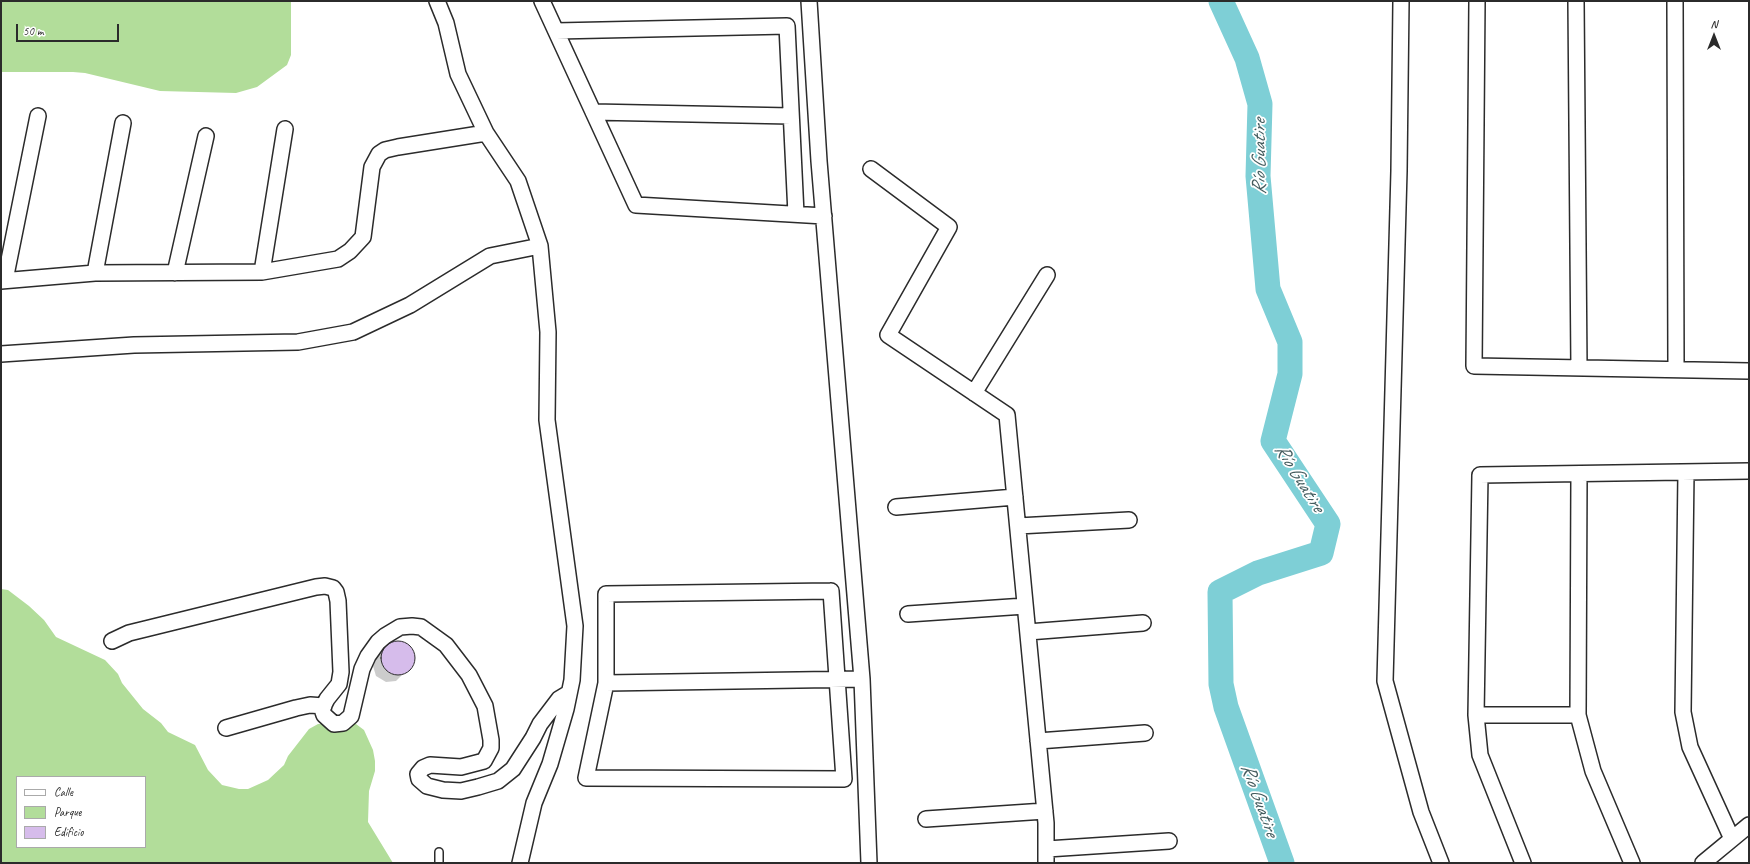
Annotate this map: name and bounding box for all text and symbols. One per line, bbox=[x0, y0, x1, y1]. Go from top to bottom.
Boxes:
scale bar bbox=[18, 16, 121, 42]
north arrow bbox=[1694, 16, 1734, 56]
text: N bbox=[1711, 17, 1717, 31]
text: 50 m bbox=[23, 23, 43, 39]
water label: Río Guatire bbox=[1248, 119, 1272, 195]
water label: Río Guatire bbox=[1269, 440, 1329, 516]
water label: Río Guatire bbox=[1235, 760, 1283, 840]
legend bbox=[16, 776, 146, 848]
text: Calle bbox=[54, 784, 73, 800]
text: Parque bbox=[54, 804, 82, 820]
text: Edificio bbox=[54, 824, 84, 840]

